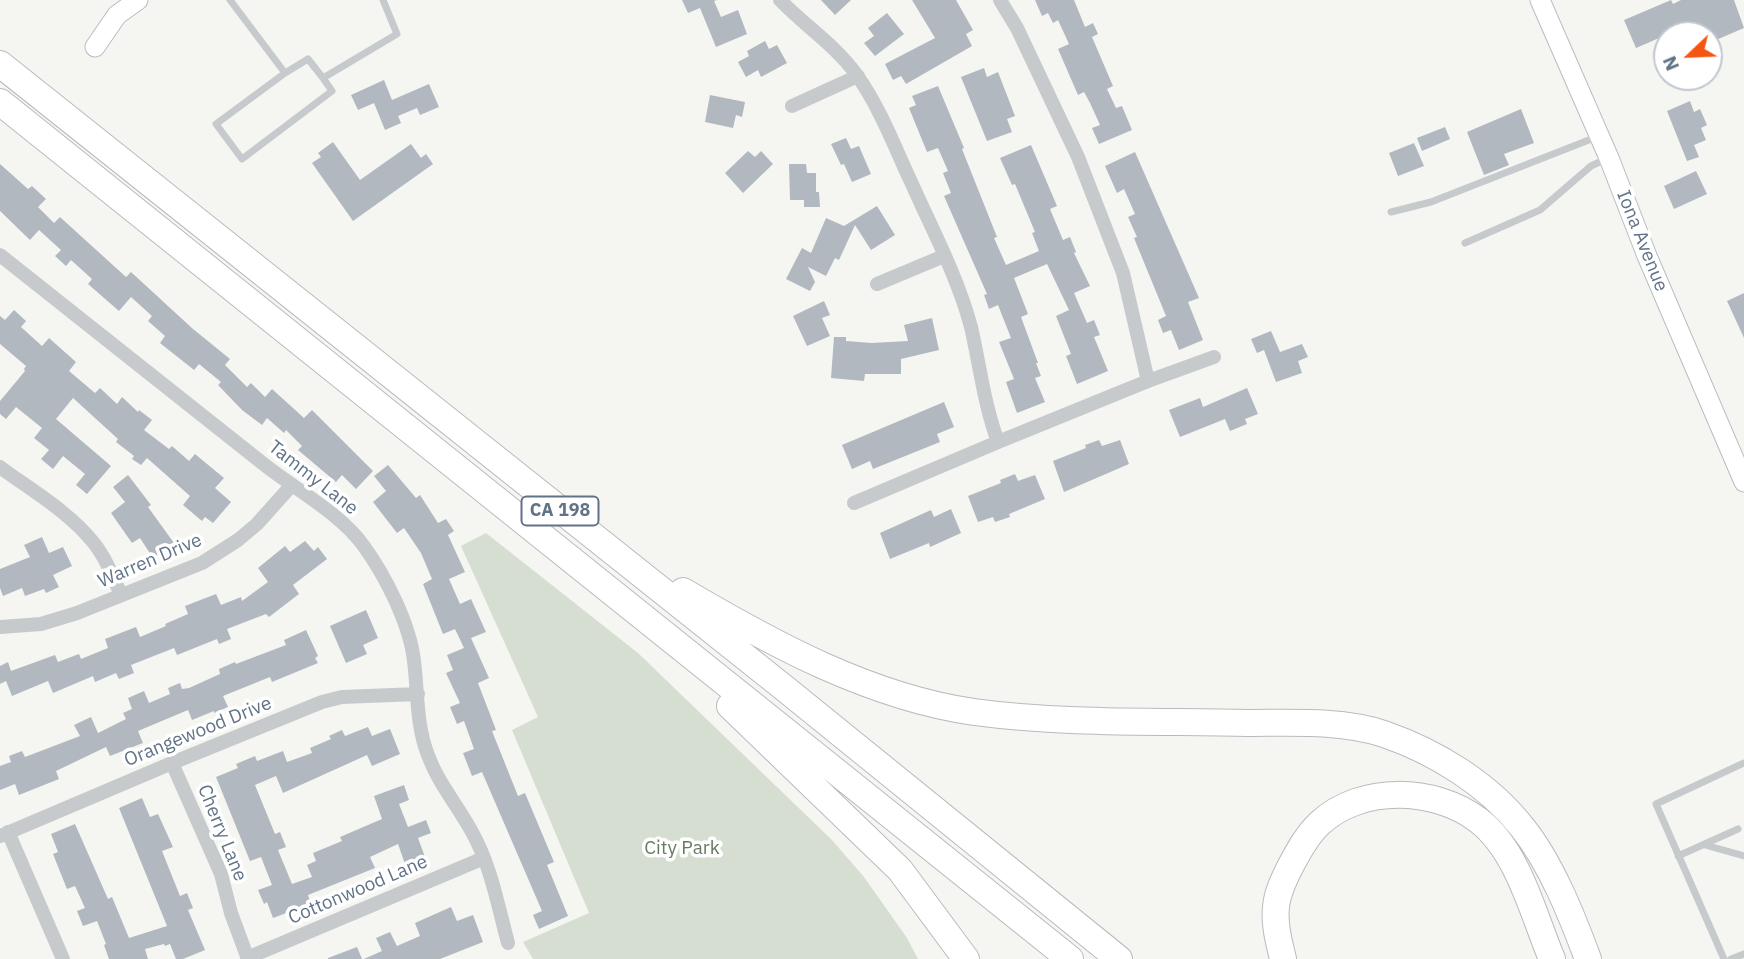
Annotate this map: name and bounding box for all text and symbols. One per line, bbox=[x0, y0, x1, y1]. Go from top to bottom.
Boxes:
north arrow bbox=[1653, 21, 1723, 91]
text: N bbox=[1657, 52, 1684, 74]
street label: Iona Avenue bbox=[1611, 187, 1673, 295]
street label: Tammy Lane bbox=[264, 436, 362, 520]
road number: CA 198 bbox=[522, 496, 598, 526]
street label: Warren Drive bbox=[95, 529, 205, 593]
street label: Orangewood Drive bbox=[121, 692, 275, 772]
street label: Cherry Lane bbox=[192, 781, 252, 885]
park label: City Park bbox=[644, 838, 720, 860]
street label: Cottonwood Lane bbox=[285, 850, 431, 930]

